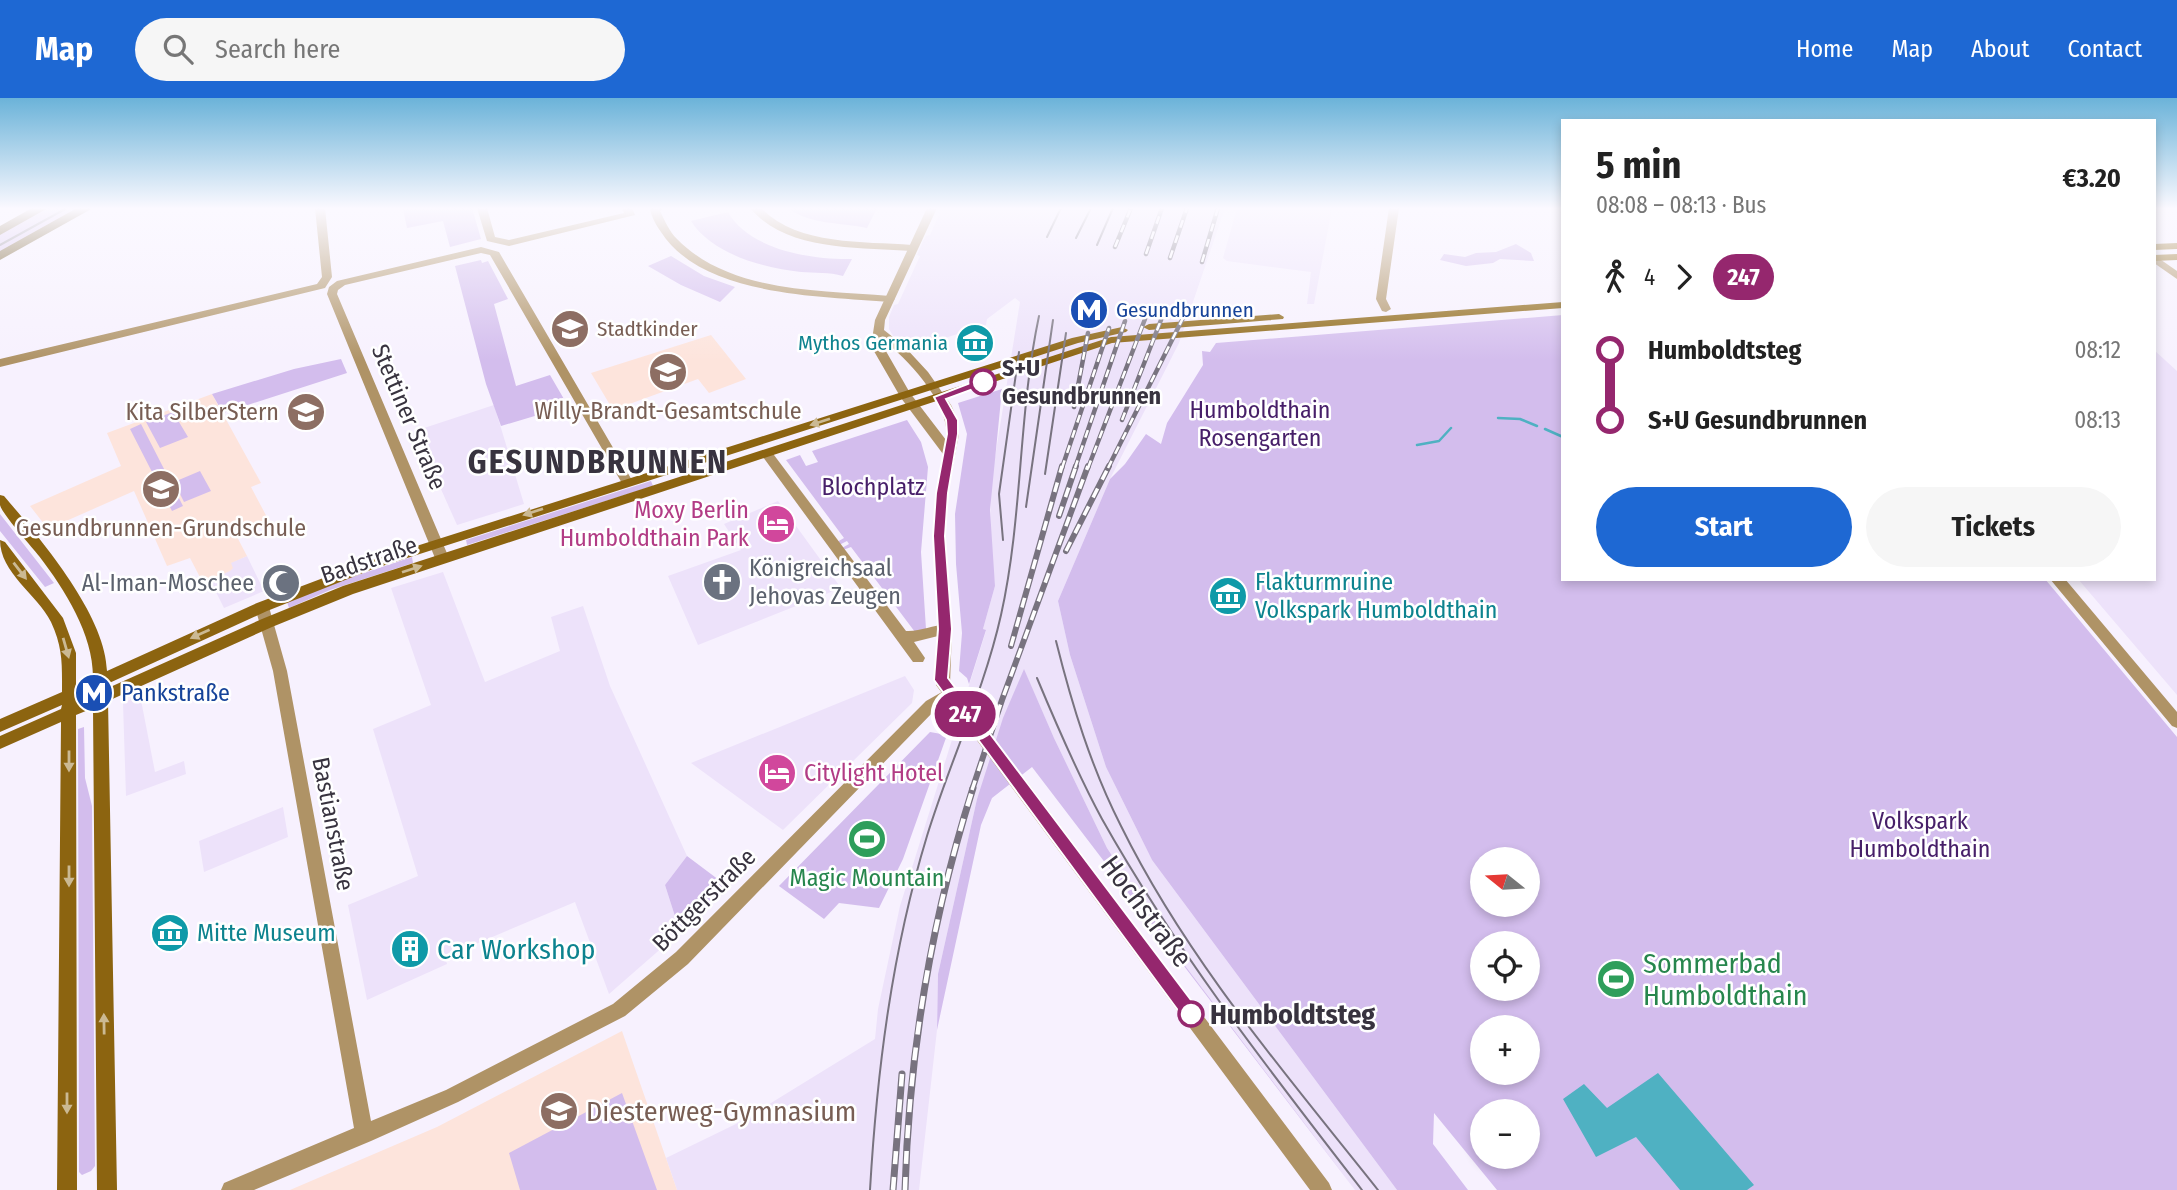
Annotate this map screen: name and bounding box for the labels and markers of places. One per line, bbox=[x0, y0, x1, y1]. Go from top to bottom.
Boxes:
metro station icon: Gesundbrunnen bbox=[1068, 289, 1110, 331]
place label: Gesundbrunnen bbox=[1116, 297, 1254, 323]
school or university icon: Stadtkinder bbox=[549, 308, 591, 350]
place label: Stadtkinder bbox=[597, 316, 698, 342]
museum icon: Mythos Germania bbox=[954, 322, 996, 364]
place label: Mythos Germania bbox=[798, 330, 948, 356]
school or university icon: Willy-Brandt-Gesamtschule bbox=[647, 351, 689, 393]
place label: S+U Gesundbrunnen bbox=[1002, 354, 1161, 410]
marker: S+U Gesundbrunnen bbox=[970, 369, 996, 395]
school or university icon: Kita SilberStern bbox=[285, 391, 327, 433]
place label: Willy-Brandt-Gesamtschule bbox=[534, 397, 802, 425]
place label: Kita SilberStern bbox=[126, 398, 279, 426]
school or university icon: Gesundbrunnen-Grundschule bbox=[140, 468, 182, 510]
place label: Moxy Berlin Humboldthain Park bbox=[560, 496, 750, 552]
hotel icon: Moxy Berlin Humboldthain Park bbox=[755, 503, 797, 545]
place label: Gesundbrunnen-Grundschule bbox=[16, 514, 306, 542]
place label: Königreichsaal Jehovas Zeugen bbox=[749, 554, 901, 610]
church icon: Königreichsaal Jehovas Zeugen bbox=[701, 561, 743, 603]
mosque icon: Al-Iman-Moschee bbox=[260, 562, 302, 604]
place label: Flakturmruine Volkspark Humboldthain bbox=[1255, 568, 1497, 624]
place label: Al-Iman-Moschee bbox=[82, 569, 254, 597]
museum icon: Flakturmruine Volkspark Humboldthain bbox=[1207, 575, 1249, 617]
metro station icon: Pankstraße bbox=[73, 672, 115, 714]
place label: Pankstraße bbox=[121, 679, 230, 707]
hotel icon: Citylight Hotel bbox=[756, 752, 798, 794]
place label: Citylight Hotel bbox=[804, 759, 943, 787]
sports icon: Magic Mountain bbox=[846, 818, 888, 860]
place label: Magic Mountain bbox=[790, 864, 944, 892]
museum icon: Mitte Museum bbox=[149, 912, 191, 954]
place label: Mitte Museum bbox=[197, 919, 336, 947]
building icon: Car Workshop bbox=[389, 928, 431, 970]
place label: Car Workshop bbox=[437, 933, 595, 966]
place label: Sommerbad Humboldthain bbox=[1643, 947, 1807, 1012]
sports icon: Sommerbad Humboldthain bbox=[1595, 958, 1637, 1000]
place label: Humboldtsteg bbox=[1210, 998, 1375, 1031]
marker: Humboldtsteg bbox=[1178, 1001, 1204, 1027]
school or university icon: Diesterweg-Gymnasium bbox=[538, 1090, 580, 1132]
place label: Diesterweg-Gymnasium bbox=[586, 1095, 856, 1128]

